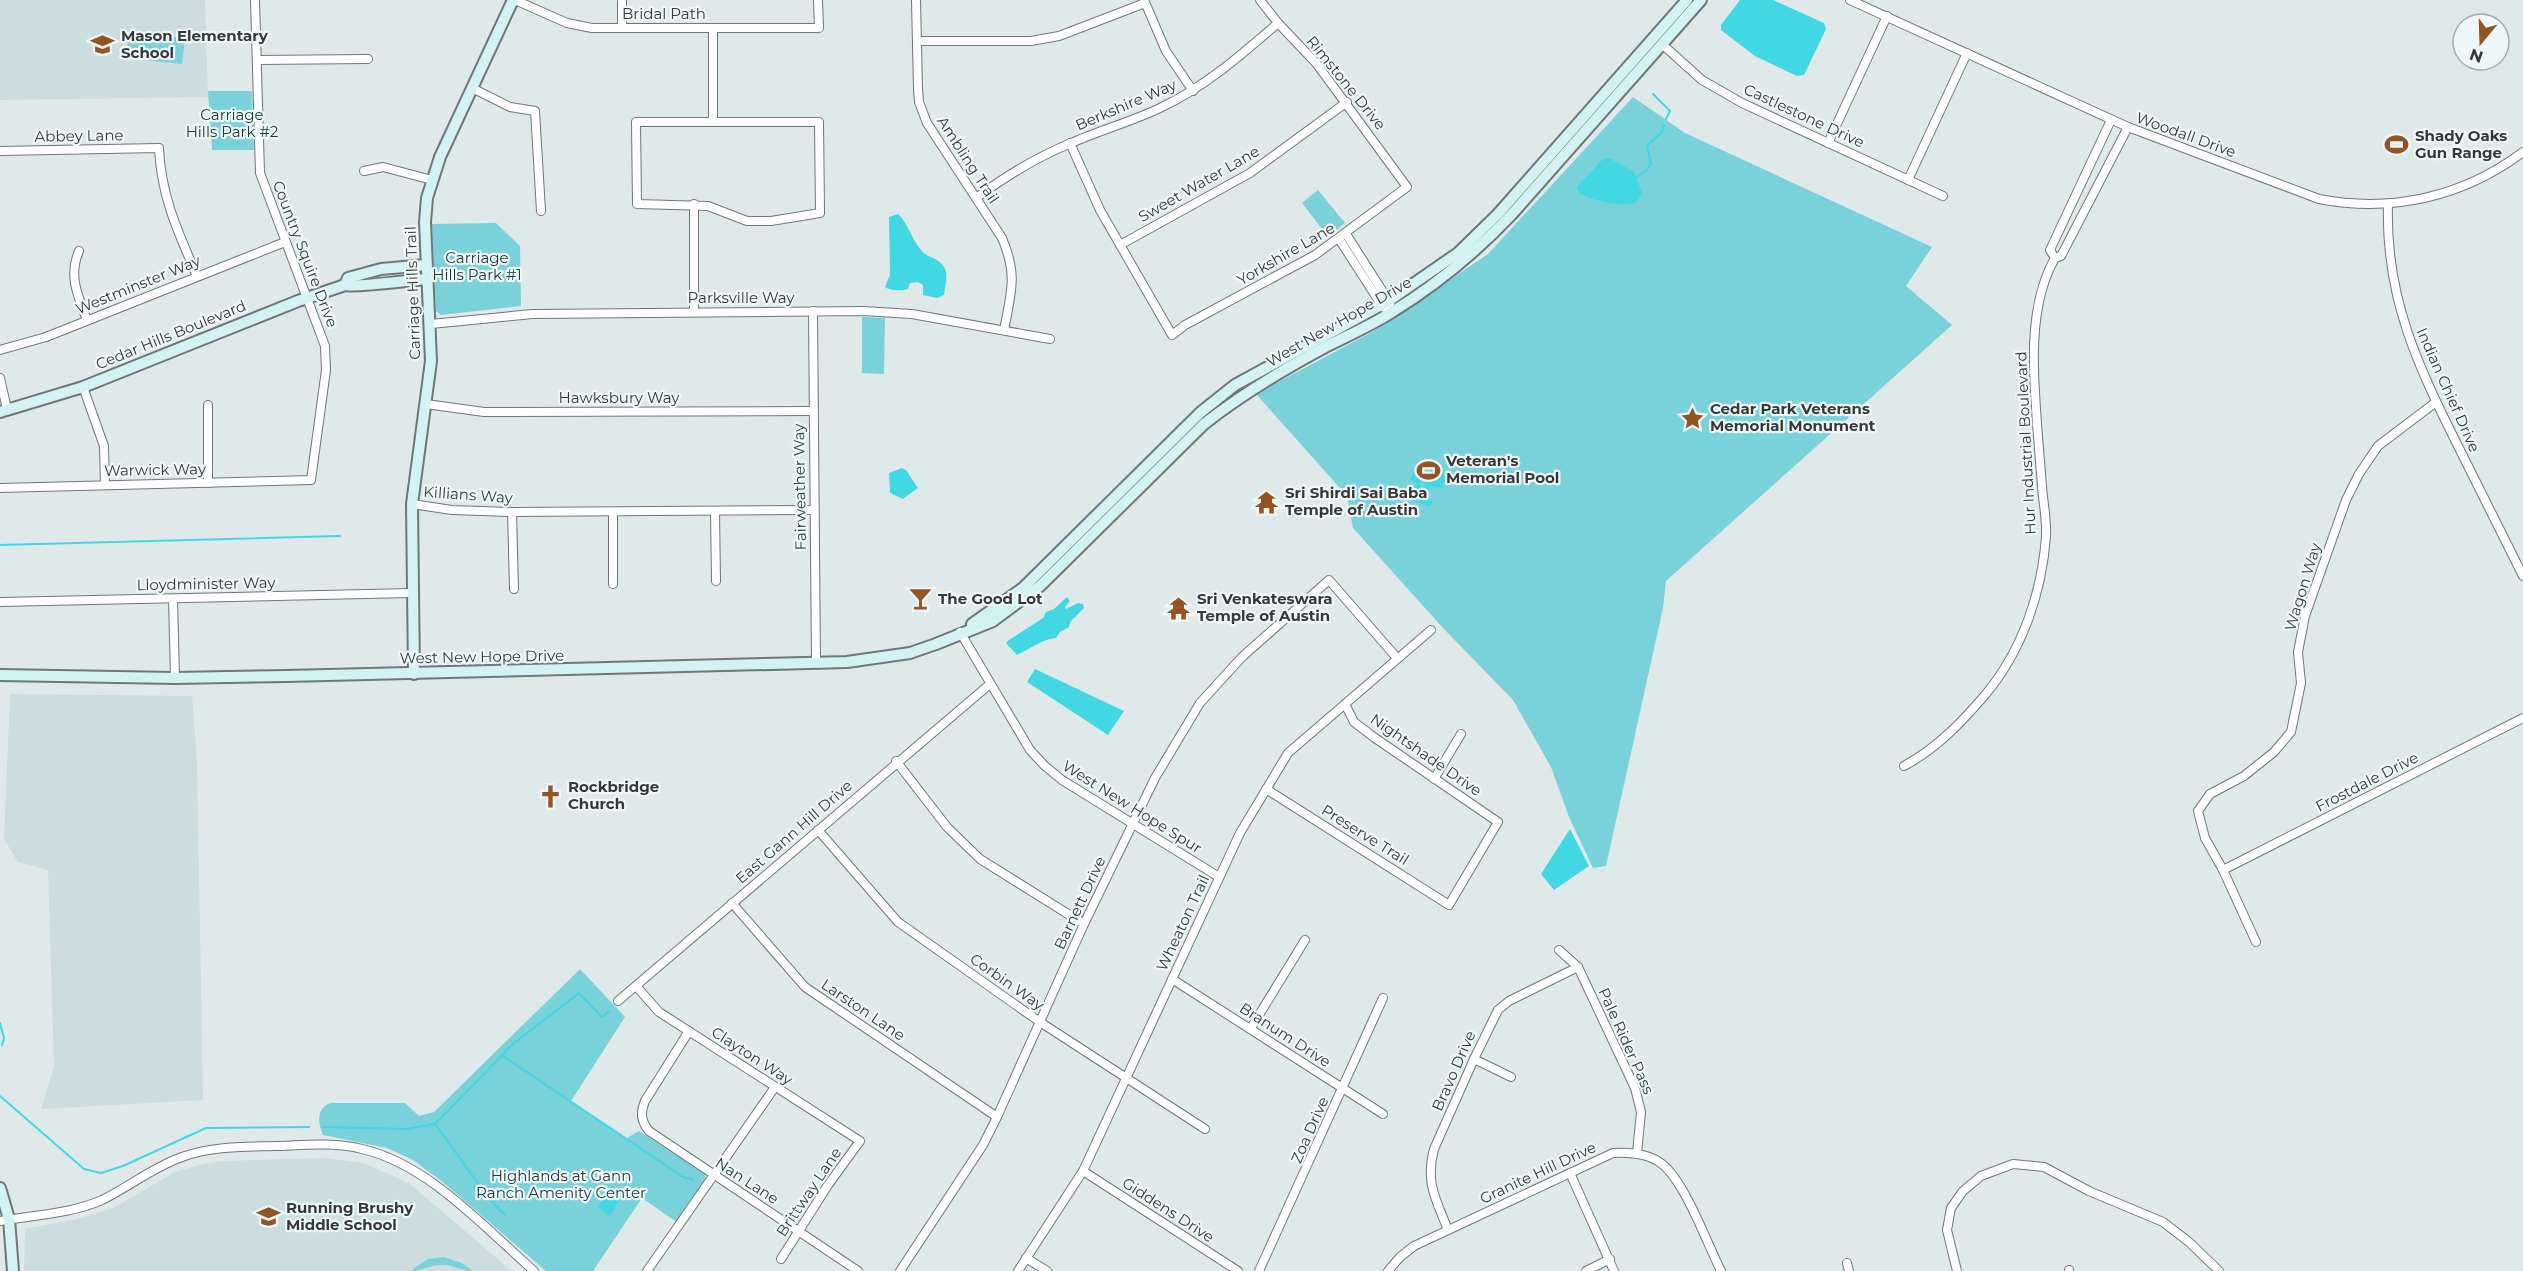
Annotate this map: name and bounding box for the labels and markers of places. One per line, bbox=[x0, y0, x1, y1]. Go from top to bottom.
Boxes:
place label: Mason Elementary School bbox=[121, 26, 269, 62]
school or university icon: Mason Elementary School bbox=[90, 32, 116, 58]
place label: Shady Oaks Gun Range bbox=[2415, 126, 2507, 162]
sports icon: Shady Oaks Gun Range bbox=[2384, 132, 2410, 158]
place label: Cedar Park Veterans Memorial Monument bbox=[1710, 399, 1876, 435]
place icon: Cedar Park Veterans Memorial Monument bbox=[1679, 405, 1705, 431]
place label: Veteran's Memorial Pool bbox=[1445, 451, 1559, 487]
sports icon: Veteran's Memorial Pool bbox=[1415, 457, 1441, 483]
place label: Sri Shirdi Sai Baba Temple of Austin bbox=[1285, 483, 1427, 519]
temple icon: Sri Shirdi Sai Baba Temple of Austin bbox=[1254, 489, 1280, 515]
bar icon: The Good Lot bbox=[907, 586, 933, 612]
place label: The Good Lot bbox=[938, 589, 1043, 608]
place label: Sri Venkateswara Temple of Austin bbox=[1197, 589, 1333, 625]
temple icon: Sri Venkateswara Temple of Austin bbox=[1166, 595, 1192, 621]
place label: Rockbridge Church bbox=[568, 777, 659, 813]
church icon: Rockbridge Church bbox=[537, 783, 563, 809]
place label: Running Brushy Middle School bbox=[286, 1198, 414, 1234]
school or university icon: Running Brushy Middle School bbox=[255, 1204, 281, 1230]

